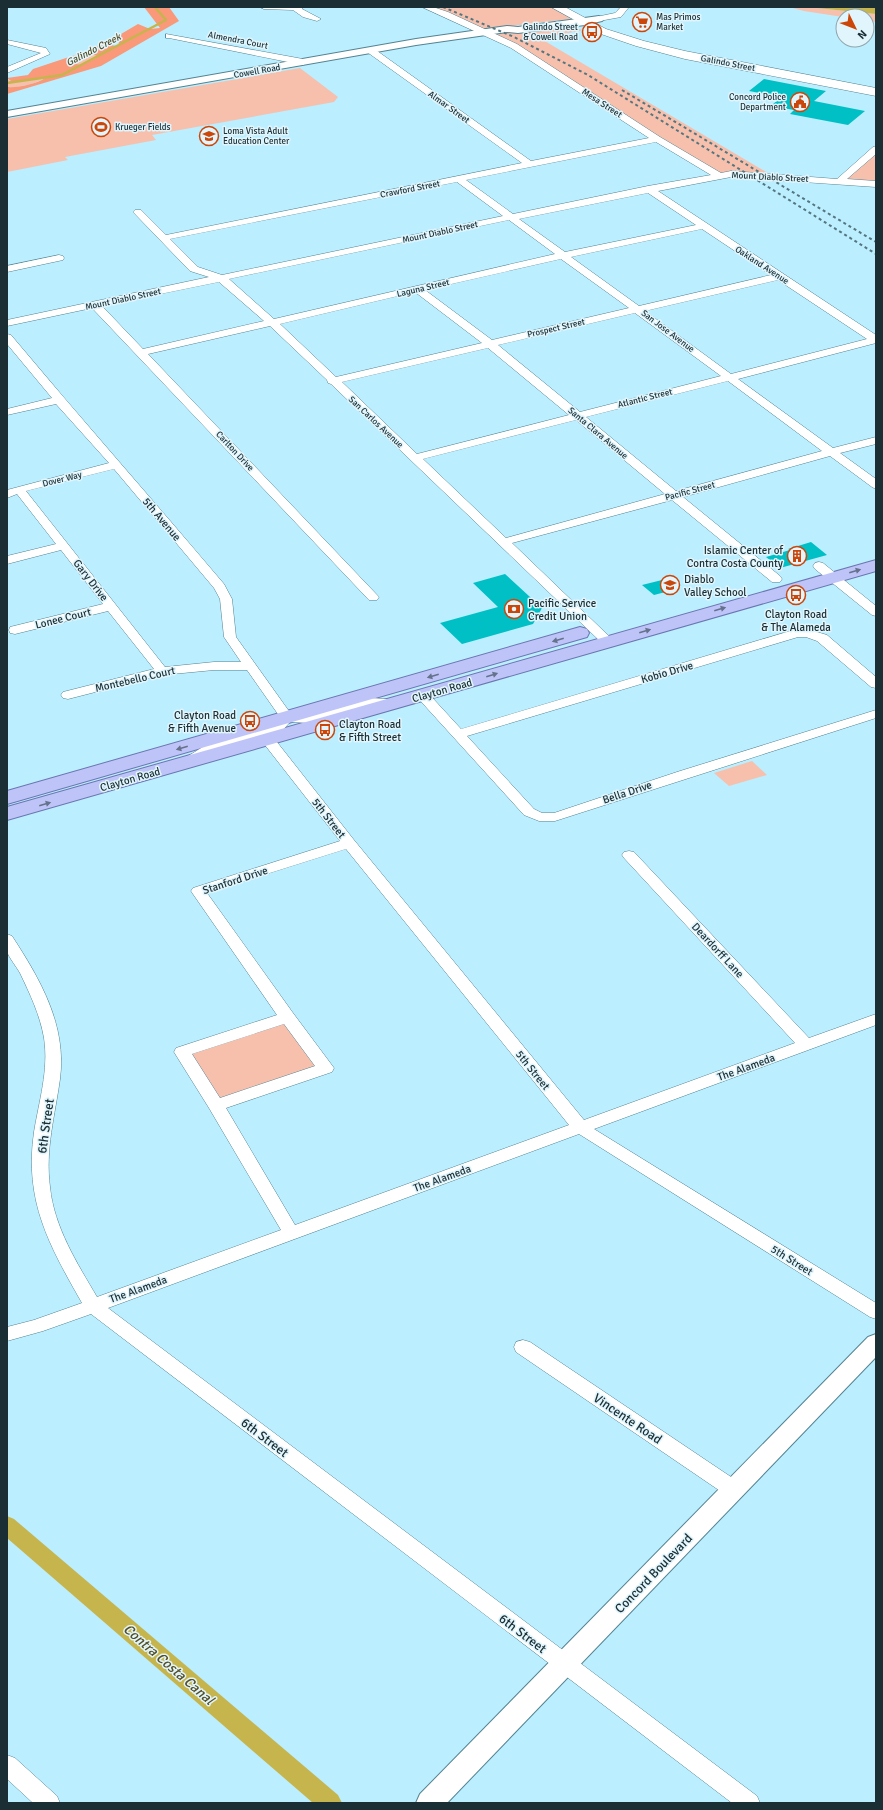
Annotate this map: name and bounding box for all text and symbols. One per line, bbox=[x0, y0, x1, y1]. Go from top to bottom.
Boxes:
north arrow bbox=[835, 8, 875, 48]
supermarket icon: Mas Primos Market bbox=[631, 11, 653, 33]
place label: Mas Primos Market bbox=[656, 12, 700, 33]
bus stop icon: Galindo Street & Cowell Road bbox=[581, 21, 603, 43]
place label: Galindo Street & Cowell Road bbox=[523, 22, 578, 43]
text: N bbox=[855, 27, 869, 42]
street label: Almendra Court bbox=[207, 29, 269, 52]
water label: Galindo Creek bbox=[64, 31, 124, 69]
street label: Galindo Street bbox=[700, 53, 756, 74]
street label: Cowell Road bbox=[233, 62, 282, 81]
street label: Mesa Street bbox=[580, 86, 624, 120]
street label: Almar Street bbox=[426, 89, 472, 126]
public building icon: Concord Police Department bbox=[789, 91, 811, 113]
place label: Concord Police Department bbox=[729, 92, 786, 113]
sports icon: Krueger Fields bbox=[90, 116, 112, 138]
place label: Krueger Fields bbox=[115, 122, 171, 133]
school or university icon: Loma Vista Adult Education Center bbox=[198, 125, 220, 147]
place label: Loma Vista Adult Education Center bbox=[223, 126, 290, 147]
street label: Mount Diablo Street bbox=[731, 170, 809, 185]
street label: Crawford Street bbox=[379, 178, 441, 201]
street label: Mount Diablo Street bbox=[401, 219, 479, 246]
street label: Oakland Avenue bbox=[733, 244, 791, 287]
street label: Laguna Street bbox=[396, 277, 451, 300]
street label: Mount Diablo Street bbox=[84, 286, 162, 313]
street label: San Jose Avenue bbox=[639, 308, 697, 355]
street label: Prospect Street bbox=[526, 317, 586, 340]
street label: Atlantic Street bbox=[617, 386, 674, 411]
street label: San Carlos Avenue bbox=[346, 394, 406, 451]
street label: Santa Clara Avenue bbox=[566, 405, 630, 462]
street label: Carlton Drive bbox=[213, 429, 256, 474]
street label: Dover Way bbox=[41, 469, 84, 490]
street label: Pacific Street bbox=[664, 480, 716, 503]
street label: 5th Avenue bbox=[140, 495, 184, 544]
place label: Islamic Center of Contra Costa County bbox=[687, 544, 784, 570]
building icon: Islamic Center of Contra Costa County bbox=[786, 545, 808, 567]
street label: Gary Drive bbox=[70, 557, 111, 604]
one-way arrow bbox=[849, 568, 861, 574]
place label: Diablo Valley School bbox=[684, 573, 747, 599]
school or university icon: Diablo Valley School bbox=[659, 574, 681, 596]
bus stop icon: Clayton Road & The Alameda bbox=[785, 584, 807, 606]
place label: Pacific Service Credit Union bbox=[528, 597, 596, 623]
bank icon: Pacific Service Credit Union bbox=[503, 598, 525, 620]
street label: Lonee Court bbox=[34, 605, 93, 632]
one-way arrow bbox=[714, 606, 726, 612]
place label: Clayton Road & The Alameda bbox=[761, 608, 831, 634]
one-way arrow bbox=[639, 627, 651, 633]
one-way arrow bbox=[552, 637, 564, 643]
street label: Kobio Drive bbox=[640, 659, 695, 686]
street label: Montebello Court bbox=[94, 664, 177, 695]
one-way arrow bbox=[487, 672, 499, 678]
one-way arrow bbox=[427, 673, 439, 679]
street label: Clayton Road bbox=[411, 676, 474, 705]
place label: Clayton Road & Fifth Avenue bbox=[168, 709, 236, 735]
bus stop icon: Clayton Road & Fifth Avenue bbox=[239, 710, 261, 732]
place label: Clayton Road & Fifth Street bbox=[339, 718, 401, 744]
bus stop icon: Clayton Road & Fifth Street bbox=[314, 719, 336, 741]
one-way arrow bbox=[176, 745, 188, 751]
street label: Clayton Road bbox=[99, 765, 162, 794]
street label: Bella Drive bbox=[601, 778, 653, 807]
street label: 5th Street bbox=[309, 796, 348, 841]
one-way arrow bbox=[39, 801, 51, 807]
street label: Stanford Drive bbox=[201, 864, 269, 897]
street label: Deardorff Lane bbox=[689, 920, 746, 980]
street label: 5th Street bbox=[513, 1048, 552, 1093]
street label: The Alameda bbox=[716, 1051, 777, 1084]
street label: 6th Street bbox=[34, 1097, 58, 1155]
street label: The Alameda bbox=[412, 1162, 473, 1195]
street label: 5th Street bbox=[768, 1242, 815, 1278]
street label: The Alameda bbox=[108, 1273, 169, 1306]
street label: Vincente Road bbox=[590, 1390, 665, 1448]
street label: 6th Street bbox=[237, 1415, 292, 1461]
street label: Concord Boulevard bbox=[612, 1530, 696, 1617]
street label: 6th Street bbox=[495, 1611, 550, 1657]
water label: Contra Costa Canal bbox=[120, 1620, 218, 1709]

